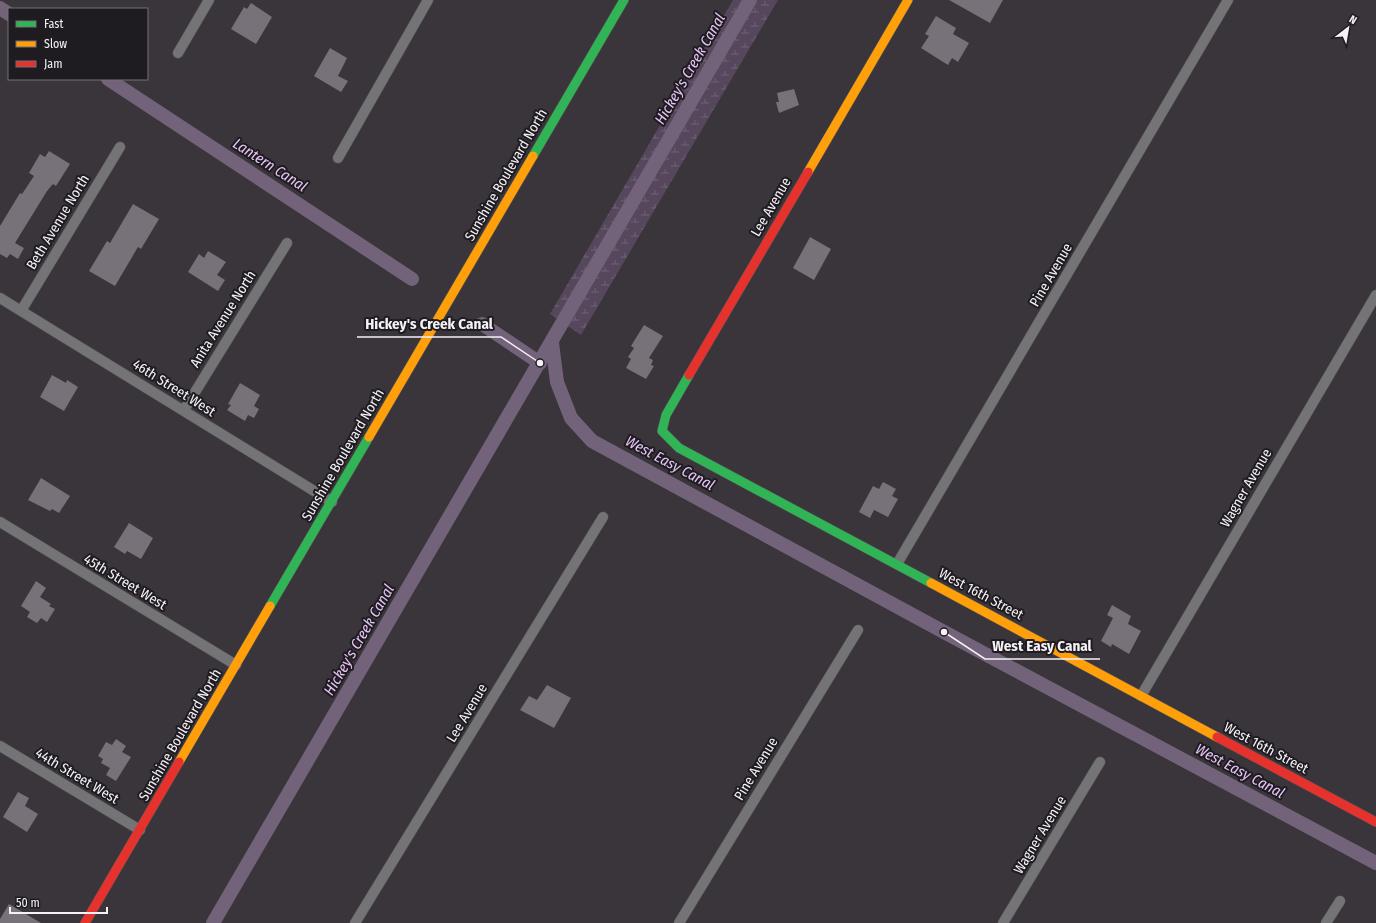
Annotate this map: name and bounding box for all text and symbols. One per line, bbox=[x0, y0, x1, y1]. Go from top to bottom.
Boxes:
legend bbox=[8, 8, 148, 80]
north arrow bbox=[1328, 8, 1368, 48]
water label: Hickey's Creek Canal bbox=[651, 10, 729, 128]
text: N bbox=[1347, 13, 1359, 27]
text: Fast bbox=[44, 17, 63, 31]
text: Slow bbox=[44, 37, 67, 51]
text: Jam bbox=[44, 57, 62, 71]
street label: Sunshine Boulevard North bbox=[461, 106, 551, 244]
water label: Lantern Canal bbox=[230, 134, 310, 196]
street label: Beth Avenue North bbox=[23, 171, 93, 273]
street label: Lee Avenue bbox=[747, 174, 795, 239]
street label: Pine Avenue bbox=[1026, 240, 1076, 310]
street label: Anita Avenue North bbox=[186, 267, 260, 371]
callout: Hickey's Creek Canal bbox=[357, 310, 501, 337]
text: Hickey's Creek Canal bbox=[365, 315, 494, 333]
street label: 46th Street West bbox=[129, 356, 219, 420]
street label: Sunshine Boulevard North bbox=[298, 386, 388, 524]
water label: West Easy Canal bbox=[622, 432, 718, 494]
street label: Wagner Avenue bbox=[1217, 446, 1275, 530]
street label: 45th Street West bbox=[80, 551, 170, 614]
street label: West 16th Street bbox=[936, 565, 1026, 624]
water label: Hickey's Creek Canal bbox=[320, 581, 398, 699]
callout: West Easy Canal bbox=[985, 632, 1100, 659]
text: West Easy Canal bbox=[992, 637, 1093, 655]
street label: Sunshine Boulevard North bbox=[135, 666, 225, 804]
street label: Lee Avenue bbox=[443, 681, 491, 745]
street label: West 16th Street bbox=[1221, 719, 1311, 778]
street label: Pine Avenue bbox=[731, 734, 781, 804]
water label: West Easy Canal bbox=[1192, 740, 1288, 802]
street label: 44th Street West bbox=[32, 744, 122, 808]
street label: Wagner Avenue bbox=[1010, 793, 1070, 877]
scale bar bbox=[10, 889, 107, 915]
text: 50 m bbox=[16, 896, 40, 910]

